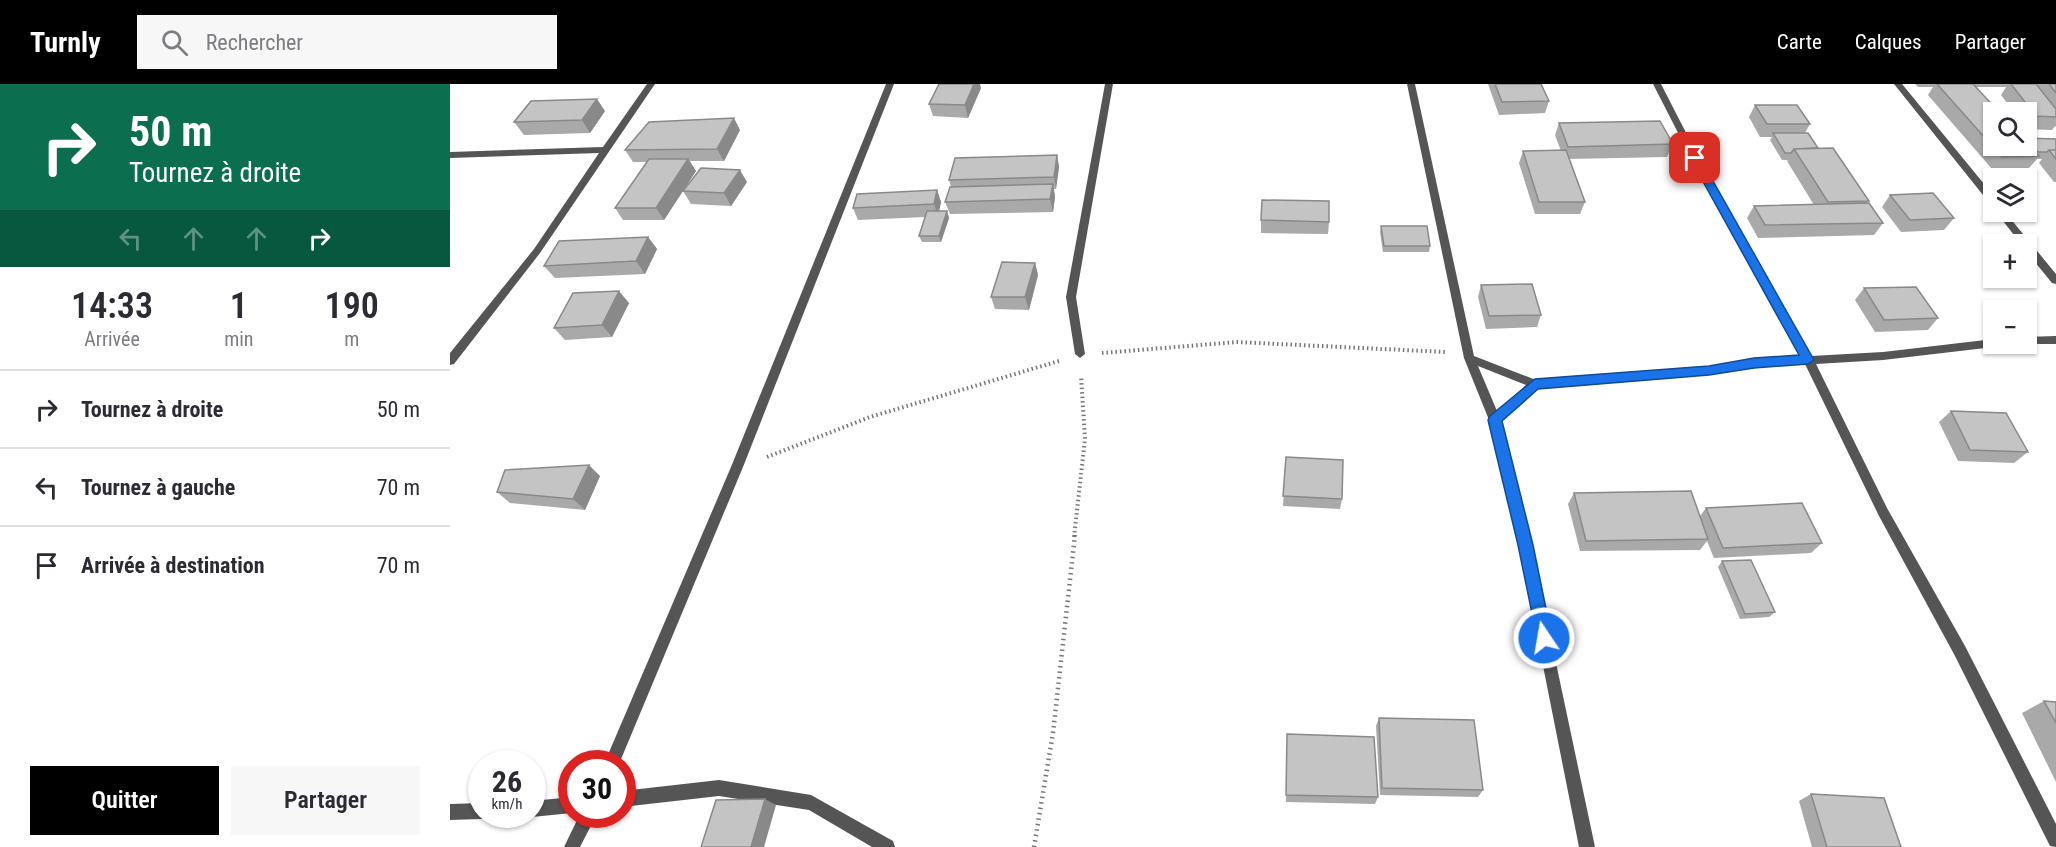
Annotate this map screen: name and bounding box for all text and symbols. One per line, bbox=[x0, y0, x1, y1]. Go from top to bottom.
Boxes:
search box bbox=[137, 15, 557, 69]
text: Turnly bbox=[30, 26, 101, 59]
icon: search bbox=[158, 26, 191, 59]
text: Rechercher bbox=[206, 30, 303, 55]
text: Carte bbox=[1777, 30, 1822, 54]
text: Calques bbox=[1855, 30, 1922, 54]
text: Partager bbox=[1955, 30, 2026, 54]
map controls bbox=[1983, 102, 2037, 354]
button: search bbox=[1983, 102, 2037, 156]
text: 50 m bbox=[129, 107, 212, 156]
icon: right bbox=[30, 108, 108, 186]
pin bbox=[1669, 132, 1720, 183]
icon: arrive bbox=[1678, 141, 1711, 174]
text: Tournez à droite bbox=[129, 157, 301, 189]
button: layers bbox=[1983, 168, 2037, 222]
icon: left bbox=[114, 222, 147, 255]
icon: ahead bbox=[177, 222, 210, 255]
icon: ahead bbox=[240, 222, 273, 255]
icon: right bbox=[303, 222, 336, 255]
button: + bbox=[1983, 234, 2037, 288]
text: 14:33 bbox=[71, 285, 153, 327]
text: 1 bbox=[230, 285, 248, 327]
text: 190 bbox=[325, 285, 379, 327]
button: − bbox=[1983, 300, 2037, 354]
text: Arrivée bbox=[84, 327, 140, 351]
text: min bbox=[224, 327, 253, 351]
text: m bbox=[344, 327, 359, 351]
icon: right bbox=[30, 393, 63, 426]
text: Tournez à droite bbox=[81, 397, 223, 422]
text: 50 m bbox=[377, 397, 420, 422]
icon: left bbox=[30, 471, 63, 504]
text: Tournez à gauche bbox=[81, 475, 235, 500]
text: 70 m bbox=[377, 475, 420, 500]
icon: arrive bbox=[30, 549, 63, 582]
text: Arrivée à destination bbox=[81, 553, 265, 578]
text: 70 m bbox=[377, 553, 420, 578]
position arrow bbox=[1512, 606, 1576, 670]
speed limit sign: 30 bbox=[558, 750, 636, 828]
text: 26 bbox=[492, 764, 522, 799]
button: Quitter bbox=[30, 766, 219, 835]
button: Partager bbox=[231, 766, 420, 835]
text: km/h bbox=[492, 795, 522, 813]

